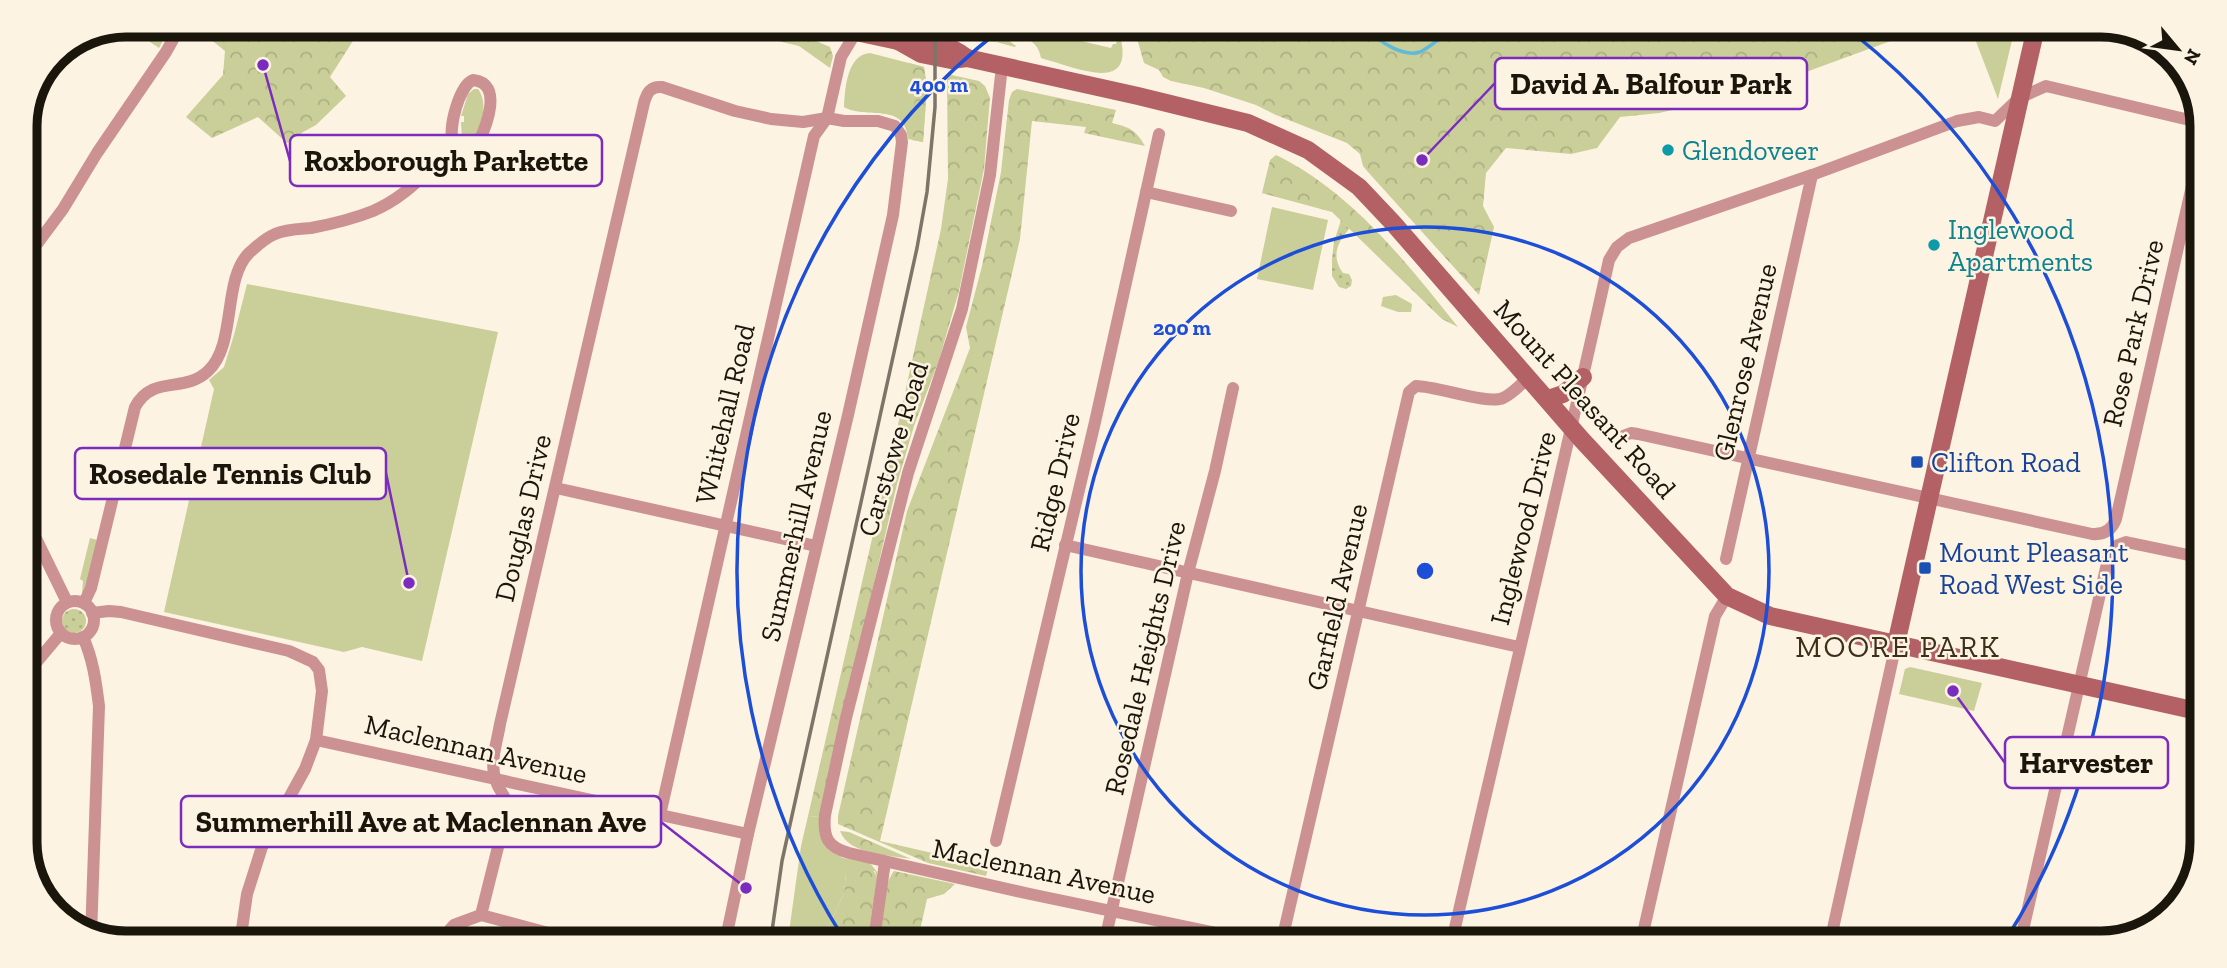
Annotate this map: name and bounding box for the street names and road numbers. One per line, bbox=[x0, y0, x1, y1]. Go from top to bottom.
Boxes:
street label: Rose Park Drive bbox=[2095, 236, 2171, 430]
street label: Glenrose Avenue bbox=[1706, 260, 1784, 464]
street label: Mount Pleasant Road bbox=[1487, 293, 1683, 505]
street label: Whitehall Road bbox=[688, 321, 762, 507]
street label: Carstowe Road bbox=[851, 358, 935, 540]
street label: Summerhill Avenue bbox=[753, 407, 839, 645]
street label: Ridge Drive bbox=[1023, 409, 1087, 555]
street label: Inglewood Drive bbox=[1483, 428, 1563, 628]
street label: Douglas Drive bbox=[488, 431, 558, 605]
street label: Garfield Avenue bbox=[1299, 500, 1375, 694]
street label: Rosedale Heights Drive bbox=[1097, 518, 1193, 798]
street label: Maclennan Avenue bbox=[362, 707, 590, 791]
street label: Maclennan Avenue bbox=[929, 831, 1159, 911]

